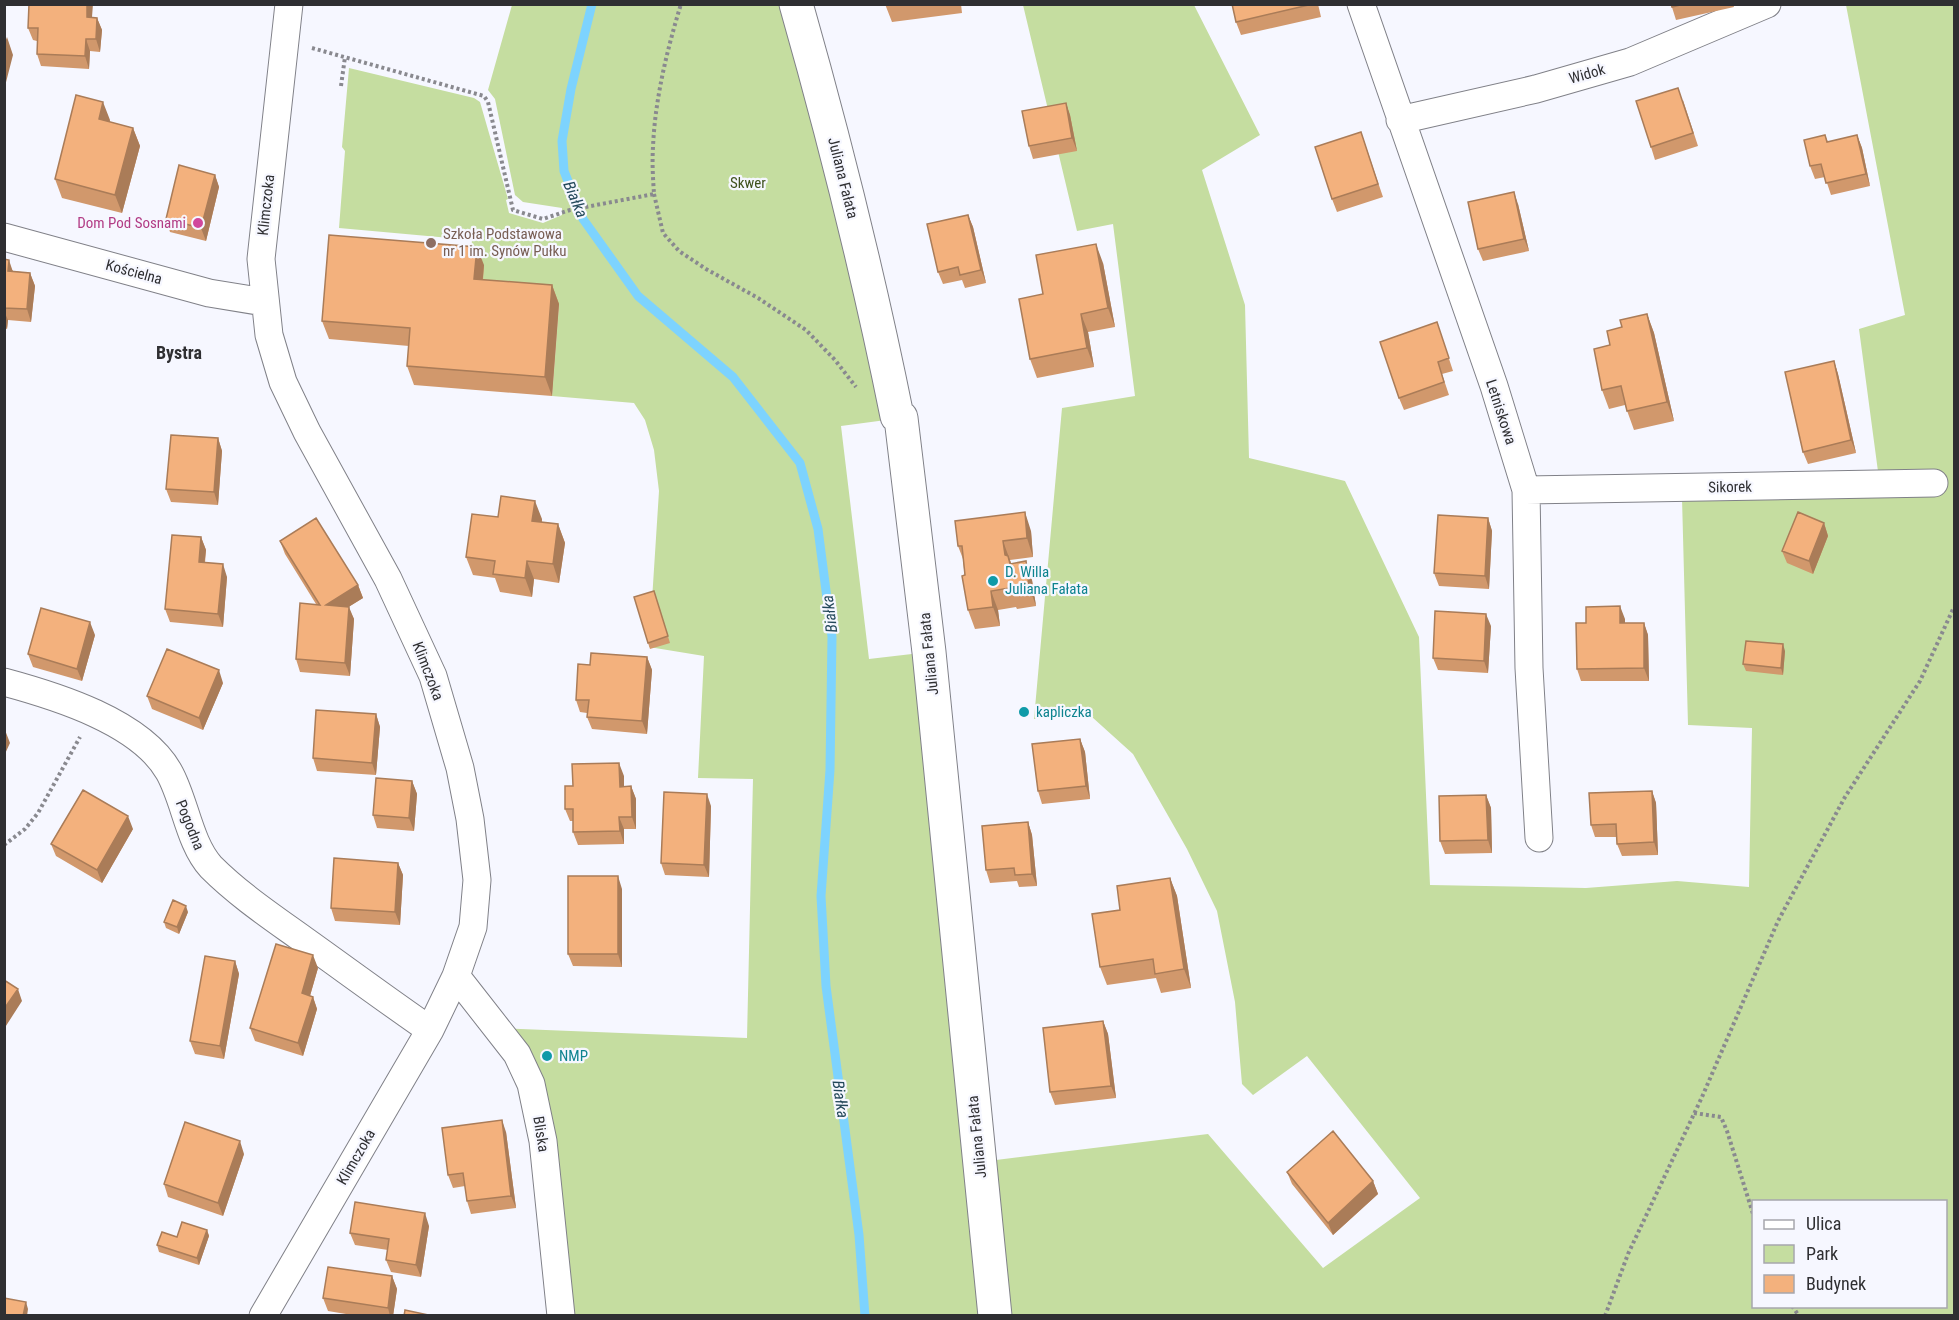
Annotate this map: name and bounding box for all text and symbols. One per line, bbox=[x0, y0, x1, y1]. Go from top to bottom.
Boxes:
street label: Widok bbox=[1567, 60, 1607, 88]
street label: Juliana Fałata bbox=[824, 135, 862, 221]
street label: Klimczoka bbox=[254, 174, 278, 236]
park label: Skwer bbox=[730, 174, 766, 192]
water label: Białka bbox=[559, 178, 592, 220]
place label: Dom Pod Sosnami bbox=[77, 214, 186, 232]
marker: Dom Pod Sosnami bbox=[191, 216, 205, 230]
place label: Szkoła Podstawowa nr 1 im. Synów Pułku bbox=[443, 225, 567, 260]
marker: Szkoła Podstawowa nr 1 im. Synów Pułku bbox=[424, 236, 438, 250]
street label: Kościelna bbox=[104, 256, 164, 288]
district label: Bystra bbox=[156, 342, 202, 363]
street label: Letniskowa bbox=[1482, 377, 1520, 447]
street label: Sikorek bbox=[1708, 478, 1752, 496]
place label: D. Willa Juliana Fałata bbox=[1005, 563, 1088, 598]
marker: D. Willa Juliana Fałata bbox=[986, 574, 1000, 588]
water label: Białka bbox=[818, 594, 841, 634]
street label: Juliana Fałata bbox=[916, 612, 942, 696]
street label: Klimczoka bbox=[409, 639, 447, 703]
place label: kapliczka bbox=[1036, 703, 1092, 721]
marker: kapliczka bbox=[1017, 705, 1031, 719]
street label: Pogodna bbox=[172, 797, 208, 853]
place label: NMP bbox=[559, 1047, 588, 1065]
marker: NMP bbox=[540, 1049, 554, 1063]
water label: Białka bbox=[828, 1079, 853, 1119]
street label: Juliana Fałata bbox=[964, 1095, 990, 1179]
street label: Bliska bbox=[529, 1115, 553, 1153]
street label: Klimczoka bbox=[333, 1126, 379, 1188]
legend bbox=[1752, 1200, 1947, 1308]
text: Ulica bbox=[1806, 1213, 1841, 1234]
text: Park bbox=[1806, 1243, 1838, 1264]
text: Budynek bbox=[1806, 1273, 1866, 1294]

